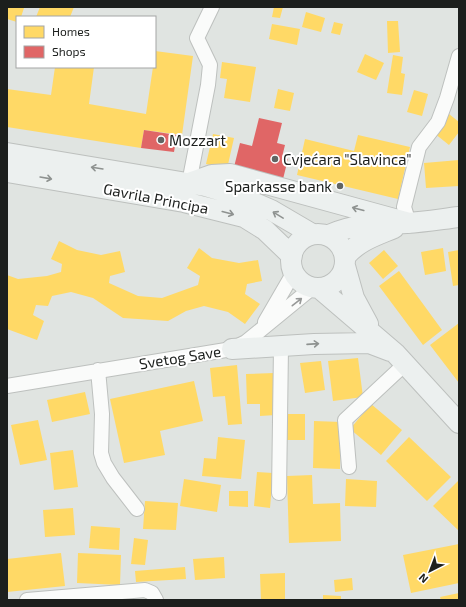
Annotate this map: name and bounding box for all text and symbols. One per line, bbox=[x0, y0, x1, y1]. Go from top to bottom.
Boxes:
legend bbox=[16, 16, 156, 68]
text: Homes bbox=[52, 24, 90, 38]
text: Shops bbox=[52, 44, 86, 58]
place label: Mozzart bbox=[169, 131, 226, 149]
marker: Mozzart bbox=[156, 135, 166, 145]
place label: Cvjećara "Slavinca" bbox=[283, 150, 412, 169]
marker: Cvjećara "Slavinca" bbox=[270, 154, 280, 164]
one-way arrow bbox=[91, 164, 104, 172]
one-way arrow bbox=[39, 174, 52, 182]
place label: Sparkasse bank bbox=[225, 177, 332, 195]
street label: Gavrila Principa bbox=[102, 179, 210, 217]
marker: Sparkasse bank bbox=[335, 181, 345, 191]
one-way arrow bbox=[351, 205, 364, 212]
one-way arrow bbox=[221, 210, 234, 217]
one-way arrow bbox=[272, 210, 284, 218]
one-way arrow bbox=[291, 298, 302, 306]
one-way arrow bbox=[306, 341, 319, 348]
street label: Svetog Save bbox=[138, 342, 222, 372]
north arrow bbox=[410, 551, 450, 591]
text: N bbox=[416, 571, 430, 586]

